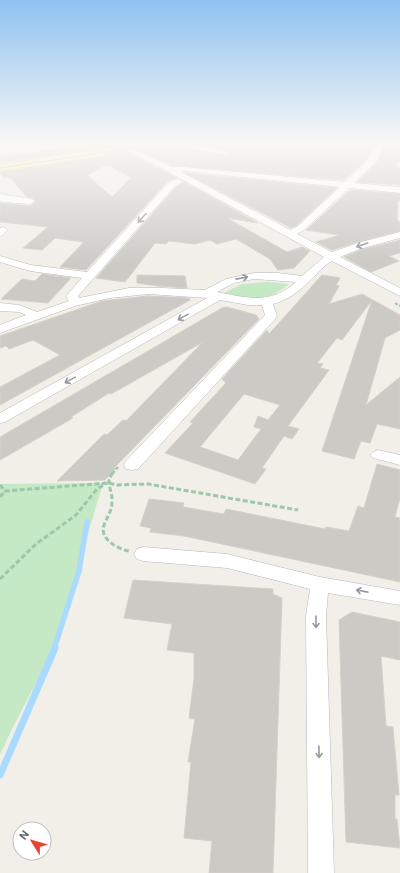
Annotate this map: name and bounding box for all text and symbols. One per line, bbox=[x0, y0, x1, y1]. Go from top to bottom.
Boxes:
one-way arrow bbox=[137, 213, 146, 223]
one-way arrow bbox=[357, 242, 369, 250]
one-way arrow bbox=[235, 274, 248, 282]
one-way arrow bbox=[178, 313, 190, 321]
one-way arrow bbox=[64, 377, 76, 384]
one-way arrow bbox=[356, 586, 369, 594]
one-way arrow bbox=[312, 615, 320, 628]
one-way arrow bbox=[315, 745, 323, 758]
north arrow bbox=[12, 821, 52, 861]
text: N bbox=[16, 828, 32, 842]

